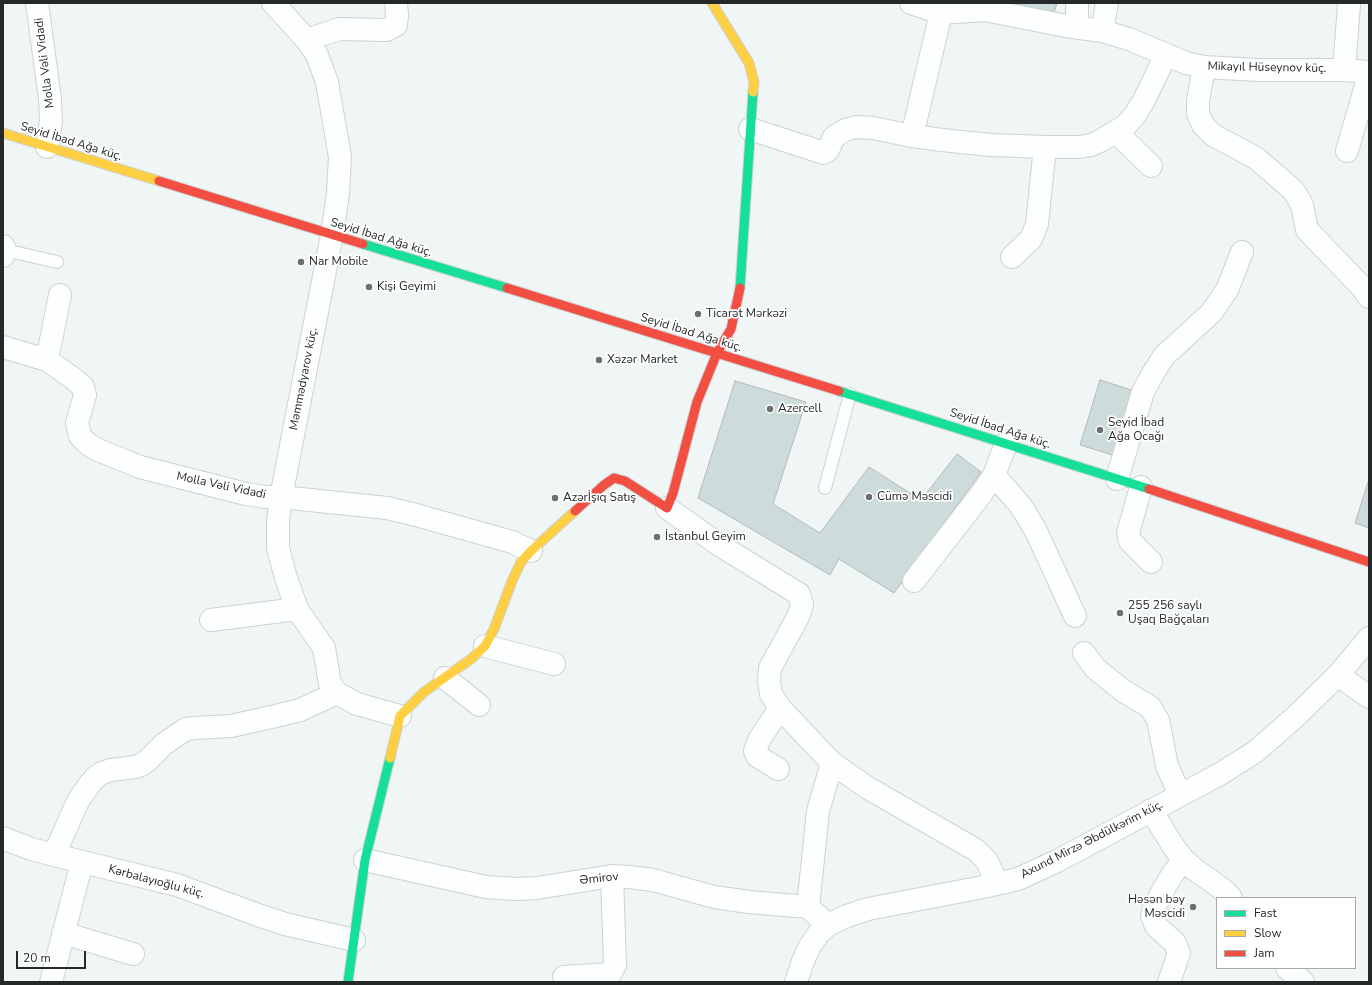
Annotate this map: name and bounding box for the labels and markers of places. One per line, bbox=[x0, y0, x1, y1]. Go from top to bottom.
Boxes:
place label: Nar Mobile bbox=[309, 255, 368, 269]
marker: Nar Mobile bbox=[296, 257, 306, 267]
place label: Kişi Geyimi bbox=[377, 280, 436, 294]
marker: Kişi Geyimi bbox=[364, 282, 374, 292]
place label: Ticarət Mərkəzi bbox=[706, 307, 787, 321]
marker: Ticarət Mərkəzi bbox=[693, 309, 703, 319]
place label: Xəzər Market bbox=[607, 353, 678, 367]
marker: Xəzər Market bbox=[594, 355, 604, 365]
place label: Azercell bbox=[778, 402, 822, 416]
marker: Azercell bbox=[765, 404, 775, 414]
place label: Seyid İbad Ağa Ocağı bbox=[1108, 416, 1164, 444]
marker: Seyid İbad Ağa Ocağı bbox=[1095, 425, 1105, 435]
place label: Cümə Məscidi bbox=[877, 490, 952, 504]
place label: Azərİşıq Satış bbox=[563, 491, 636, 505]
marker: Cümə Məscidi bbox=[864, 492, 874, 502]
marker: Azərİşıq Satış bbox=[550, 493, 560, 503]
place label: İstanbul Geyim bbox=[665, 530, 746, 544]
marker: İstanbul Geyim bbox=[652, 532, 662, 542]
place label: 255 256 saylı Uşaq Bağçaları bbox=[1128, 599, 1209, 627]
marker: 255 256 saylı Uşaq Bağçaları bbox=[1115, 608, 1125, 618]
place label: Həsən bəy Məscidi bbox=[1128, 893, 1185, 921]
marker: Həsən bəy Məscidi bbox=[1188, 902, 1198, 912]

